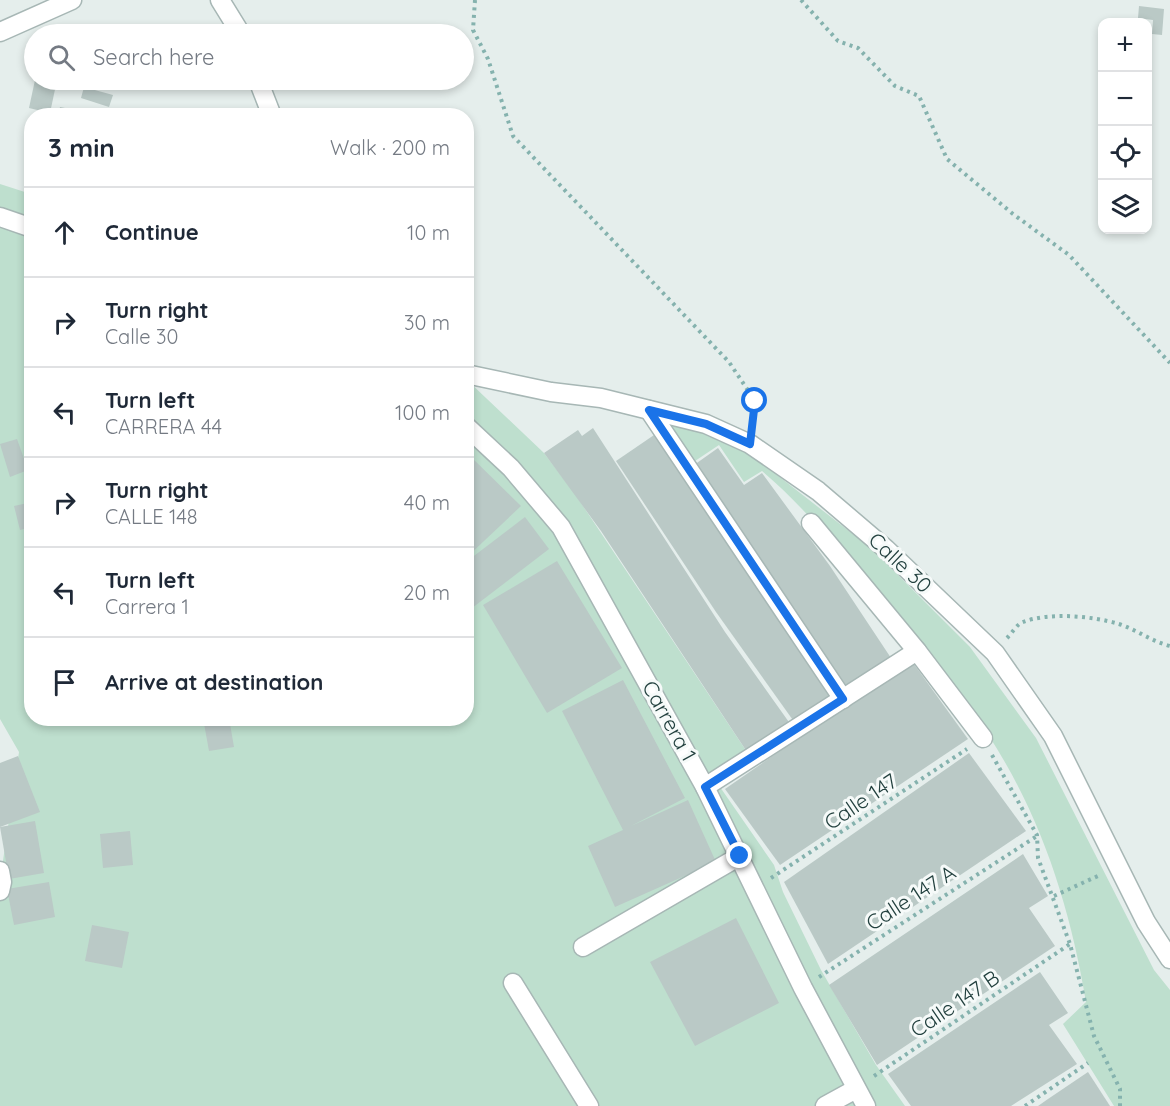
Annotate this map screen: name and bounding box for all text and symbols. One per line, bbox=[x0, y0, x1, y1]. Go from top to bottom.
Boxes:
map controls bbox=[1098, 18, 1152, 234]
button: + bbox=[1098, 18, 1152, 72]
search box bbox=[24, 24, 474, 90]
icon: search bbox=[45, 41, 78, 74]
text: Search here bbox=[93, 43, 214, 71]
button: − bbox=[1098, 72, 1152, 126]
button: locate bbox=[1098, 126, 1152, 180]
text: 3 min bbox=[48, 131, 115, 164]
text: Walk · 200 m bbox=[330, 135, 450, 160]
button: layers bbox=[1098, 180, 1152, 234]
icon: ahead bbox=[48, 216, 81, 249]
text: Continue bbox=[105, 218, 199, 246]
text: 10 m bbox=[407, 220, 450, 245]
text: Turn right bbox=[105, 296, 209, 324]
icon: right bbox=[48, 306, 81, 339]
text: 30 m bbox=[404, 310, 450, 335]
text: Calle 30 bbox=[105, 324, 178, 349]
text: Turn left bbox=[105, 386, 195, 414]
route start bbox=[741, 387, 767, 413]
icon: left bbox=[48, 396, 81, 429]
text: 100 m bbox=[395, 400, 450, 425]
text: CARRERA 44 bbox=[105, 414, 222, 439]
text: Turn right bbox=[105, 476, 209, 504]
icon: right bbox=[48, 486, 81, 519]
text: 40 m bbox=[404, 490, 450, 515]
text: CALLE 148 bbox=[105, 504, 198, 529]
street label: Calle 30 bbox=[864, 527, 938, 598]
text: Turn left bbox=[105, 566, 195, 594]
icon: left bbox=[48, 576, 81, 609]
text: 20 m bbox=[403, 580, 450, 605]
text: Carrera 1 bbox=[105, 594, 189, 619]
icon: arrive bbox=[48, 666, 81, 699]
text: Arrive at destination bbox=[105, 668, 323, 696]
street label: Carrera 1 bbox=[637, 676, 703, 765]
street label: Calle 147 bbox=[819, 767, 902, 835]
route end bbox=[726, 842, 752, 868]
street label: Calle 147 A bbox=[861, 859, 960, 936]
street label: Calle 147 B bbox=[905, 964, 1004, 1042]

